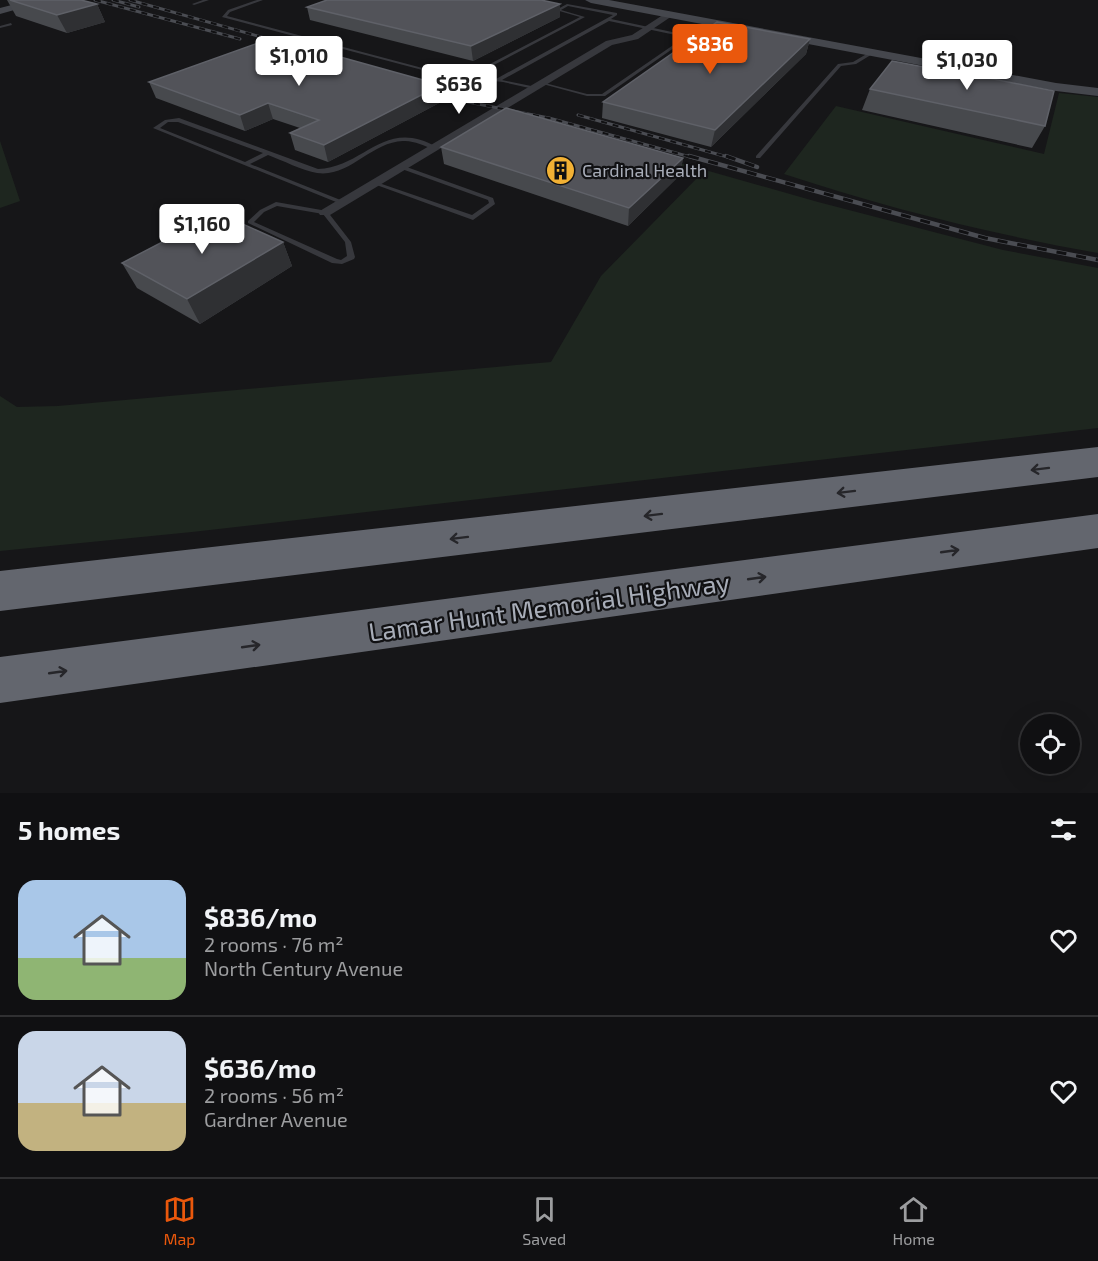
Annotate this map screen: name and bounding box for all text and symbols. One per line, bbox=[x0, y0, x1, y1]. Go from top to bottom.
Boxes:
pin: $836 bbox=[674, 24, 746, 75]
text: $836 bbox=[686, 31, 734, 55]
pin: $1,010 bbox=[250, 36, 348, 87]
pin: $1,030 bbox=[918, 40, 1016, 91]
text: $1,010 bbox=[270, 43, 328, 67]
text: $1,030 bbox=[936, 47, 998, 71]
pin: $636 bbox=[423, 64, 495, 115]
text: $636 bbox=[436, 71, 482, 95]
building icon: Cardinal Health bbox=[545, 154, 577, 186]
place label: Cardinal Health bbox=[582, 159, 707, 181]
pin: $1,160 bbox=[153, 204, 251, 255]
text: $1,160 bbox=[173, 211, 231, 235]
one-way arrow bbox=[1030, 464, 1050, 475]
one-way arrow bbox=[837, 487, 857, 498]
one-way arrow bbox=[643, 510, 663, 521]
one-way arrow bbox=[450, 533, 469, 544]
one-way arrow bbox=[939, 546, 959, 557]
street label: Lamar Hunt Memorial Highway bbox=[366, 565, 732, 647]
one-way arrow bbox=[746, 572, 766, 583]
one-way arrow bbox=[241, 640, 261, 651]
one-way arrow bbox=[48, 666, 67, 677]
map controls bbox=[1020, 714, 1080, 774]
button: locate bbox=[1020, 714, 1080, 774]
icon: filters bbox=[1047, 813, 1080, 846]
text: 5 homes bbox=[18, 814, 120, 845]
text: $836/mo bbox=[204, 901, 317, 932]
icon: home bbox=[66, 904, 138, 976]
icon: heart bbox=[1047, 924, 1080, 957]
text: 2 rooms · 76 m² bbox=[204, 932, 343, 956]
text: North Century Avenue bbox=[204, 956, 403, 980]
text: $636/mo bbox=[204, 1052, 316, 1083]
icon: home bbox=[66, 1055, 138, 1127]
icon: heart bbox=[1047, 1075, 1080, 1108]
text: 2 rooms · 56 m² bbox=[204, 1083, 344, 1107]
text: Gardner Avenue bbox=[204, 1107, 348, 1131]
tab: Map bbox=[163, 1193, 196, 1248]
tab: Saved bbox=[522, 1193, 566, 1248]
tab: Home bbox=[892, 1193, 935, 1248]

